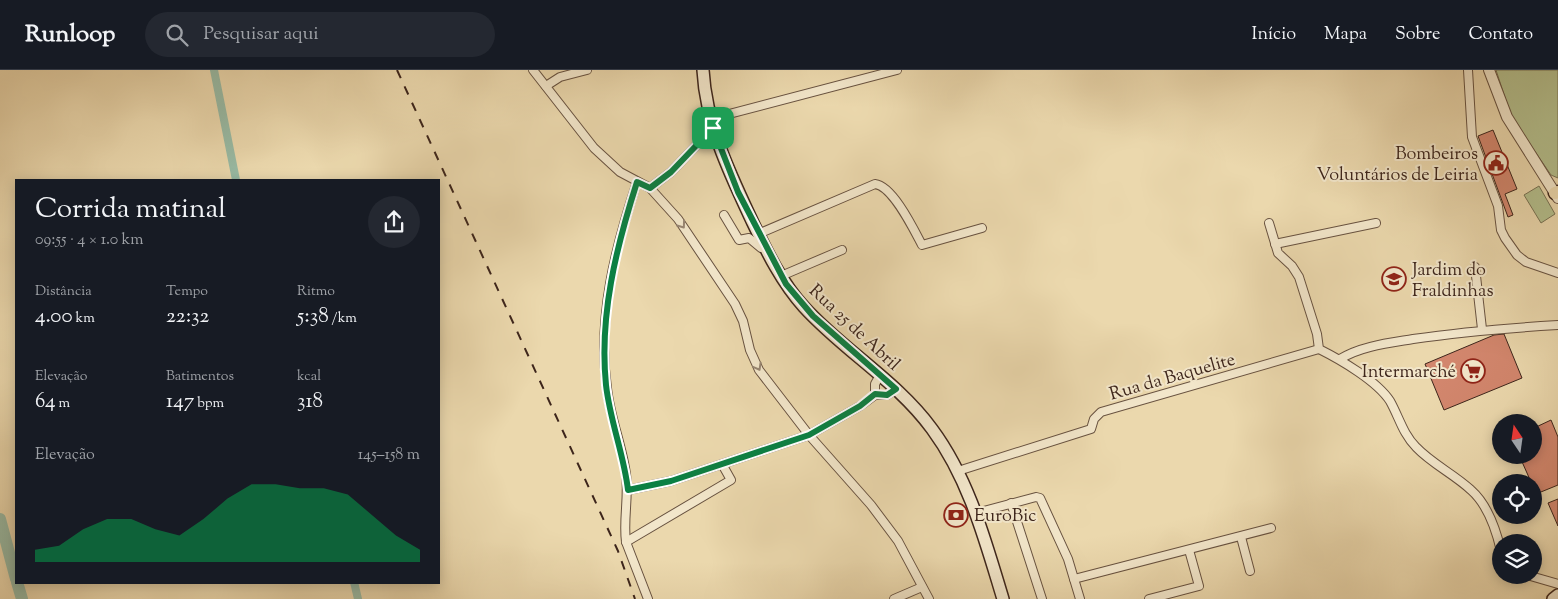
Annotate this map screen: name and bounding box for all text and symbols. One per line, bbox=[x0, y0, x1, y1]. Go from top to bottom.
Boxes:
search box bbox=[145, 12, 495, 57]
text: Runloop bbox=[25, 18, 115, 52]
icon: search bbox=[163, 21, 191, 49]
text: Pesquisar aqui bbox=[203, 21, 319, 48]
text: Início bbox=[1251, 22, 1296, 48]
text: Mapa bbox=[1324, 22, 1367, 48]
text: Sobre bbox=[1395, 22, 1440, 48]
text: Contato bbox=[1468, 22, 1533, 48]
pin bbox=[692, 107, 734, 149]
icon: arrive bbox=[699, 114, 727, 142]
place label: Bombeiros Voluntários de Leiria bbox=[1316, 142, 1478, 189]
public building icon: Bombeiros Voluntários de Leiria bbox=[1483, 150, 1509, 176]
text: Corrida matinal bbox=[35, 190, 226, 230]
button: share bbox=[368, 196, 420, 248]
one-way arrow bbox=[676, 219, 685, 229]
text: 09:55 · 4 × 1.0 km bbox=[35, 229, 144, 252]
place label: Jardim do Fraldinhas bbox=[1411, 258, 1493, 305]
school or university icon: Jardim do Fraldinhas bbox=[1381, 266, 1407, 292]
street label: Rua 25 de Abril bbox=[802, 279, 905, 378]
text: Distância bbox=[35, 282, 92, 302]
text: Tempo bbox=[166, 282, 208, 302]
text: Ritmo bbox=[297, 282, 335, 302]
text: 4.00 bbox=[35, 302, 73, 332]
text: 22:32 bbox=[166, 302, 209, 332]
text: 5:38 bbox=[297, 302, 329, 332]
text: km bbox=[73, 309, 95, 329]
text: /km bbox=[329, 309, 357, 329]
street label: Rua da Baquelite bbox=[1107, 348, 1238, 408]
supermarket icon: Intermarché bbox=[1460, 358, 1486, 384]
place label: Intermarché bbox=[1362, 360, 1456, 386]
one-way arrow bbox=[751, 362, 761, 371]
text: Elevação bbox=[35, 367, 87, 387]
text: Batimentos bbox=[166, 367, 234, 387]
text: kcal bbox=[297, 367, 321, 387]
text: 64 bbox=[35, 387, 56, 417]
text: 147 bbox=[166, 387, 194, 417]
text: 318 bbox=[297, 387, 323, 417]
text: m bbox=[56, 394, 70, 414]
text: bpm bbox=[194, 394, 224, 414]
north arrow bbox=[1492, 414, 1542, 464]
map controls bbox=[1492, 414, 1542, 584]
text: Elevação bbox=[35, 444, 95, 467]
text: 145–158 m bbox=[358, 444, 420, 467]
button: locate bbox=[1492, 474, 1542, 524]
bank icon: EuroBic bbox=[943, 502, 969, 528]
place label: EuroBic bbox=[974, 504, 1036, 530]
button: layers bbox=[1492, 534, 1542, 584]

